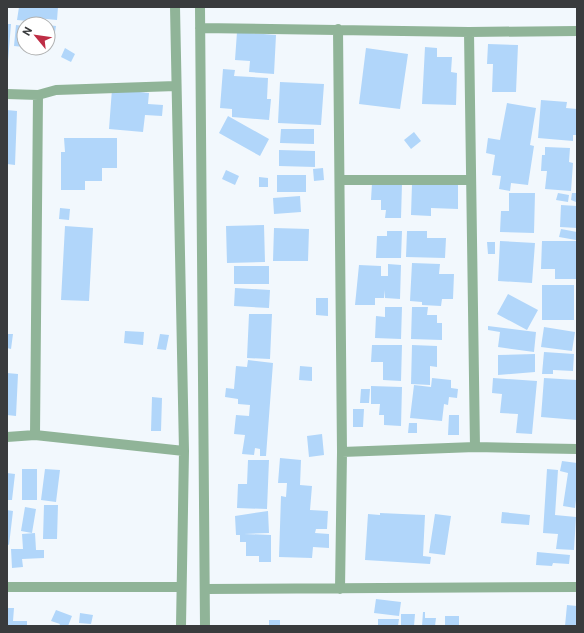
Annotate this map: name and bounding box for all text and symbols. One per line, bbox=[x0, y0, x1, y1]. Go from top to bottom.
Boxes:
north arrow bbox=[16, 16, 56, 56]
text: N bbox=[20, 25, 35, 38]

